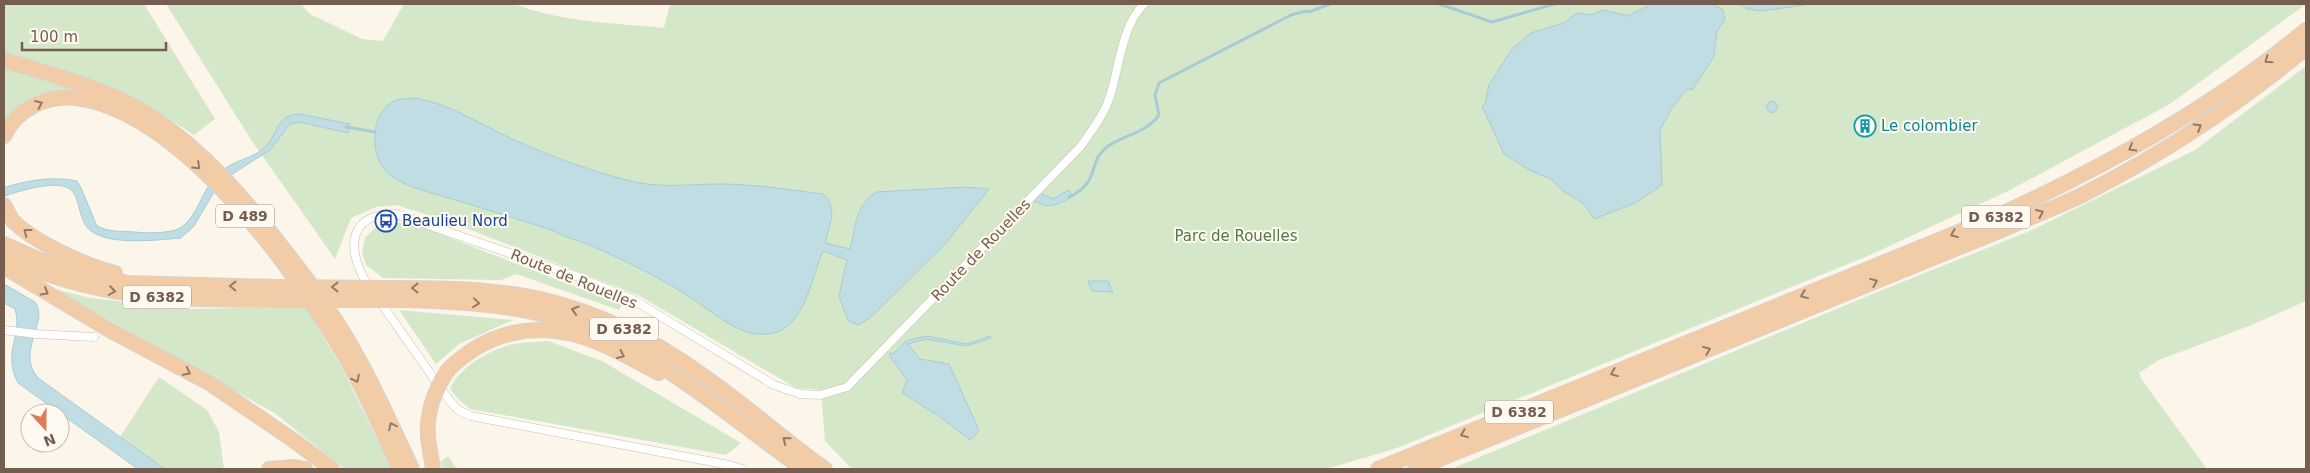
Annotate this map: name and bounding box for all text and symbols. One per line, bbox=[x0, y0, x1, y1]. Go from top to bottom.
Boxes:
scale bar bbox=[22, 20, 166, 52]
text: 100 m bbox=[30, 28, 78, 46]
one-way arrow bbox=[2264, 54, 2274, 63]
one-way arrow bbox=[33, 101, 42, 111]
building icon: Le colombier bbox=[1853, 114, 1877, 138]
place label: Le colombier bbox=[1881, 117, 1978, 135]
one-way arrow bbox=[2193, 124, 2202, 134]
one-way arrow bbox=[2128, 142, 2137, 152]
one-way arrow bbox=[191, 161, 200, 170]
street label: Route de Rouelles bbox=[928, 195, 1034, 305]
road number: D 489 bbox=[216, 205, 274, 228]
road number: D 6382 bbox=[1962, 206, 2030, 228]
one-way arrow bbox=[2035, 208, 2044, 219]
bus stop icon: Beaulieu Nord bbox=[374, 209, 398, 233]
place label: Beaulieu Nord bbox=[402, 212, 508, 230]
park label: Parc de Rouelles bbox=[1175, 227, 1298, 245]
one-way arrow bbox=[1950, 228, 1959, 238]
one-way arrow bbox=[24, 229, 33, 237]
street label: Route de Rouelles bbox=[508, 245, 640, 313]
one-way arrow bbox=[1869, 277, 1878, 288]
one-way arrow bbox=[229, 281, 236, 291]
one-way arrow bbox=[331, 282, 339, 292]
one-way arrow bbox=[410, 283, 418, 293]
one-way arrow bbox=[40, 286, 49, 296]
one-way arrow bbox=[107, 286, 116, 296]
road number: D 6382 bbox=[123, 286, 191, 308]
one-way arrow bbox=[1800, 290, 1808, 300]
one-way arrow bbox=[472, 297, 480, 308]
one-way arrow bbox=[571, 305, 579, 315]
road number: D 6382 bbox=[590, 318, 658, 340]
one-way arrow bbox=[1702, 345, 1711, 356]
one-way arrow bbox=[616, 348, 625, 359]
one-way arrow bbox=[182, 365, 191, 375]
one-way arrow bbox=[1610, 366, 1619, 377]
one-way arrow bbox=[350, 374, 360, 383]
road number: D 6382 bbox=[1485, 401, 1553, 424]
north arrow bbox=[20, 403, 70, 453]
one-way arrow bbox=[388, 422, 398, 431]
one-way arrow bbox=[1460, 428, 1469, 438]
text: N bbox=[41, 431, 58, 450]
one-way arrow bbox=[783, 438, 792, 446]

